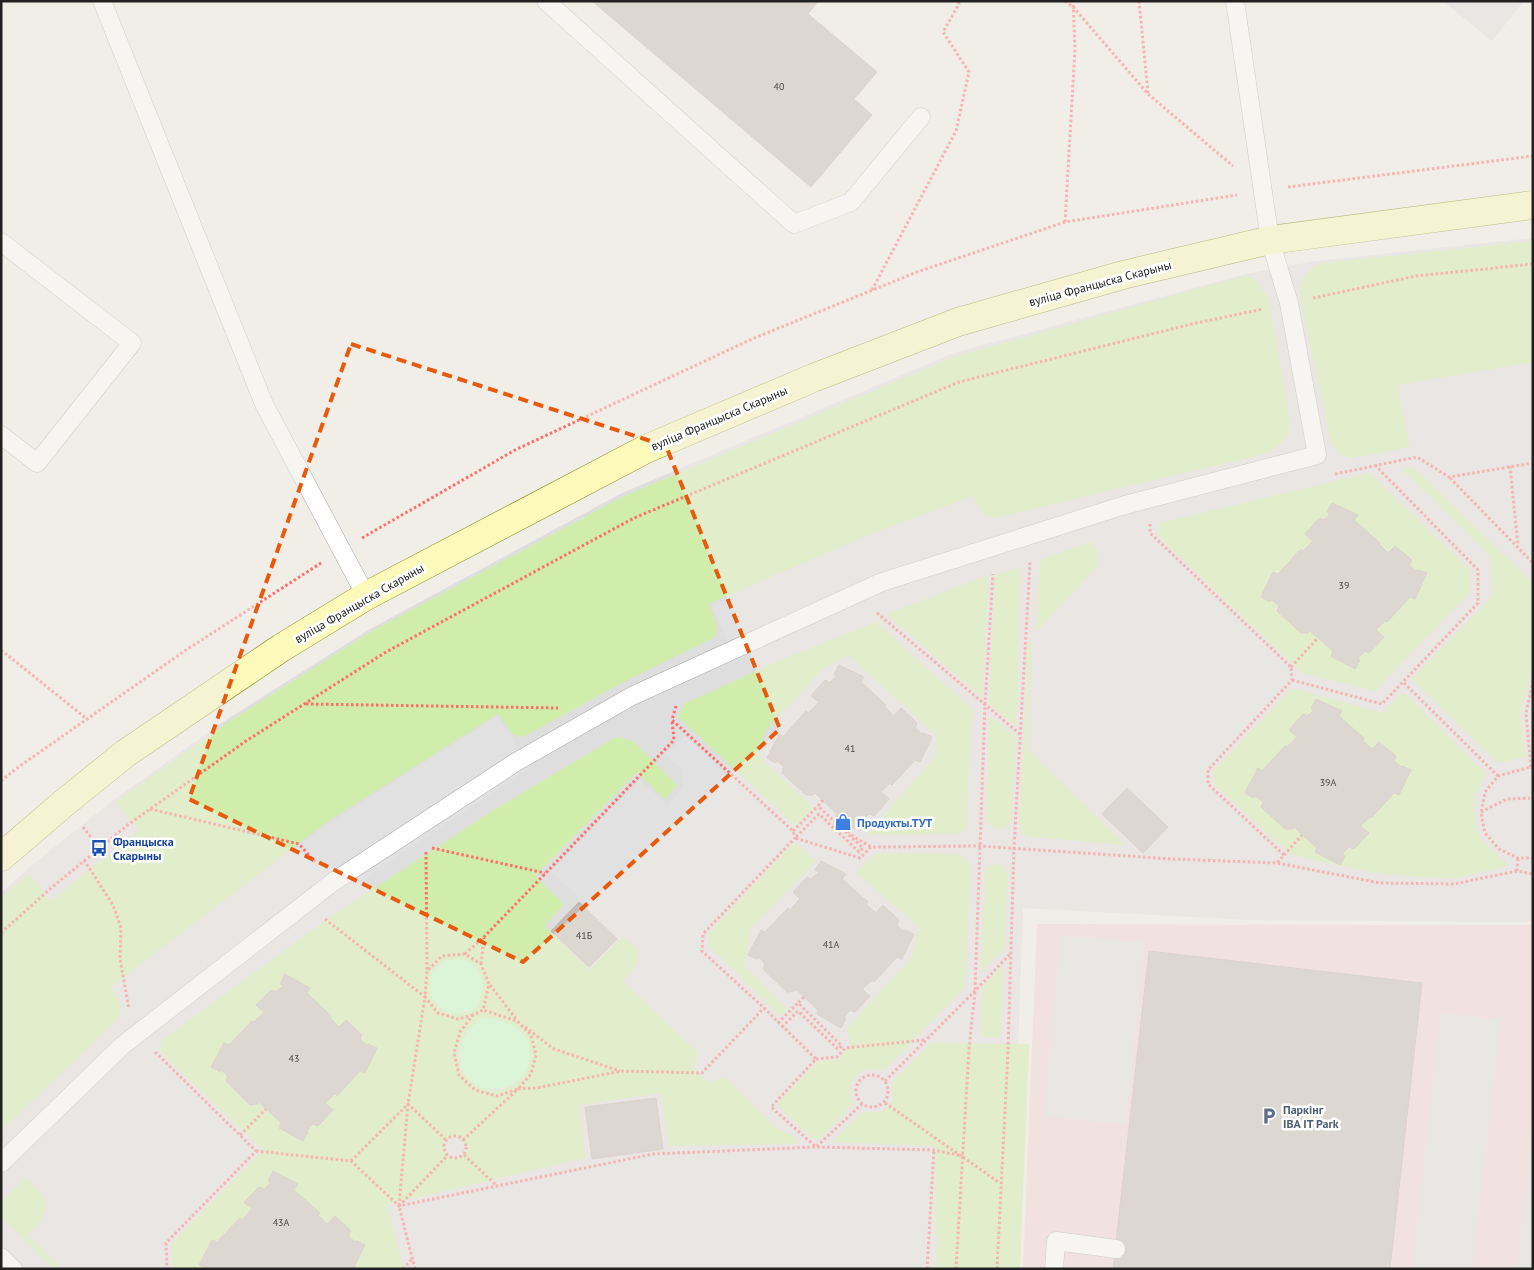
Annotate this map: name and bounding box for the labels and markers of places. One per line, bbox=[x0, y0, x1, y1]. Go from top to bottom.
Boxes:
shop icon: Продукты.ТУТ bbox=[833, 812, 853, 832]
place label: Продукты.ТУТ bbox=[857, 815, 932, 830]
place label: Францыска Скарыны bbox=[113, 834, 174, 863]
bus stop icon: Францыска Скарыны bbox=[89, 838, 109, 858]
place label: Паркінг IBA IT Park bbox=[1283, 1102, 1339, 1131]
parking icon: Паркінг IBA IT Park bbox=[1259, 1106, 1279, 1126]

